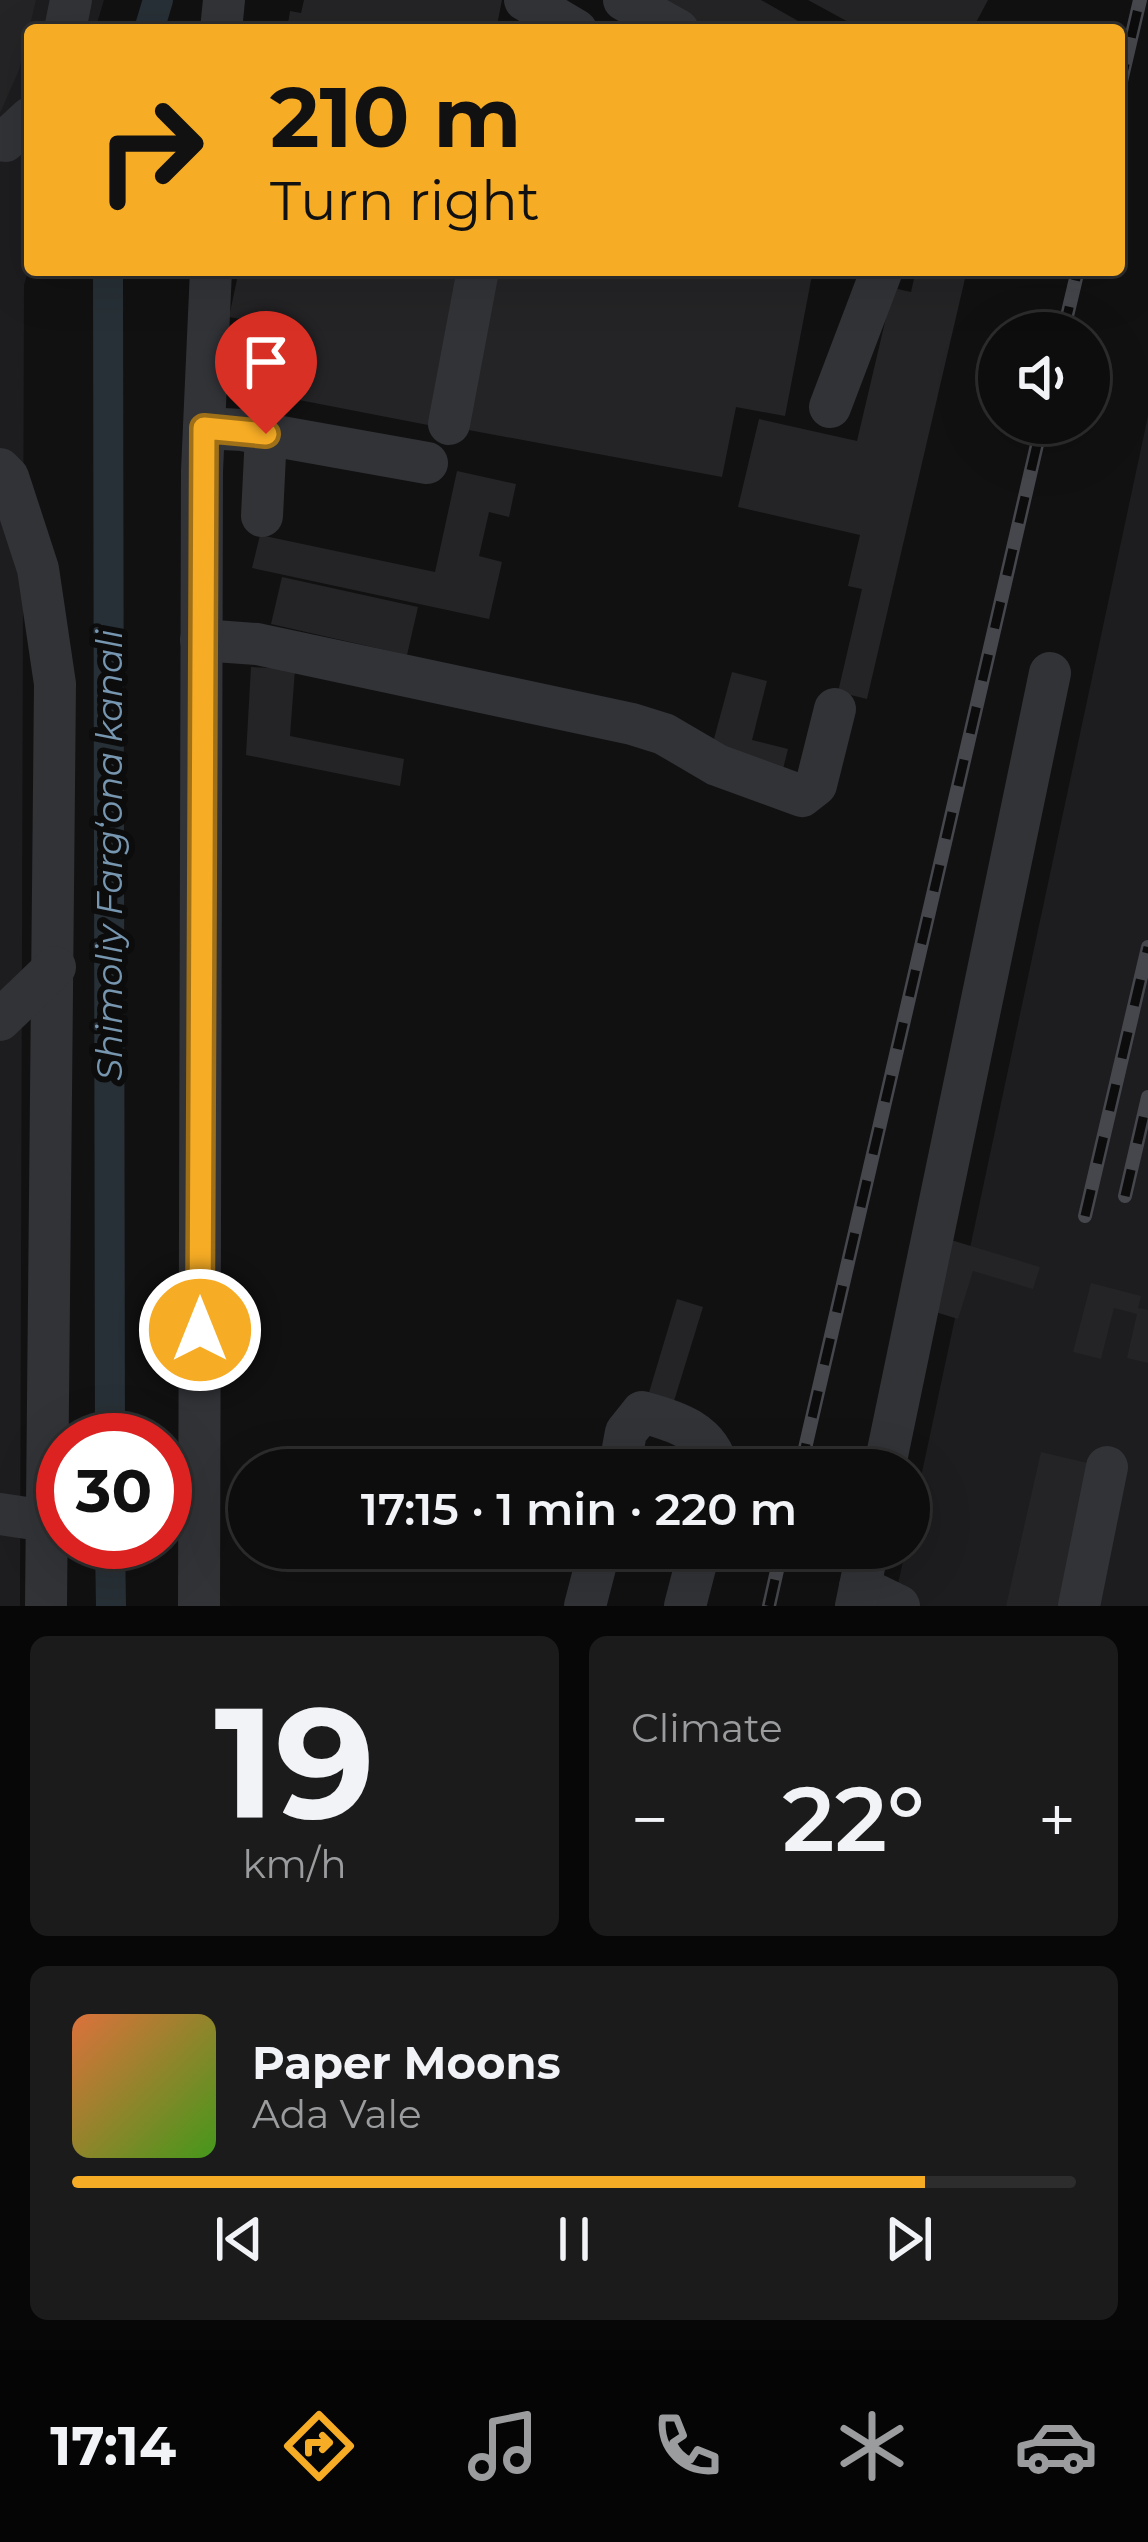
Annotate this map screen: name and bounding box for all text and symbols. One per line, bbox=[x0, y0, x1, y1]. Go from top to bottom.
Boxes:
text: 210 m bbox=[270, 66, 521, 168]
icon: right bbox=[72, 72, 228, 228]
text: Turn right bbox=[270, 168, 540, 234]
pin bbox=[215, 311, 317, 434]
map controls bbox=[978, 312, 1110, 444]
button: sound bbox=[978, 312, 1110, 444]
icon: arrive bbox=[233, 329, 299, 395]
water label: Shimoliy Fargʻona kanali bbox=[87, 629, 131, 1081]
position arrow bbox=[137, 1267, 263, 1393]
speed limit sign: 30 bbox=[36, 1413, 192, 1569]
text: 17:15 · 1 min · 220 m bbox=[361, 1481, 797, 1536]
text: 19 bbox=[214, 1667, 375, 1857]
text: Climate bbox=[631, 1704, 783, 1752]
text: 22° bbox=[782, 1764, 925, 1874]
text: − bbox=[631, 1779, 669, 1860]
text: + bbox=[1038, 1779, 1076, 1860]
text: km/h bbox=[242, 1840, 347, 1888]
text: Paper Moons bbox=[252, 2035, 561, 2090]
text: Ada Vale bbox=[252, 2090, 422, 2138]
icon: previous bbox=[206, 2206, 272, 2272]
icon: pause bbox=[541, 2206, 607, 2272]
icon: next bbox=[876, 2206, 942, 2272]
icon: directions bbox=[277, 2404, 361, 2488]
icon: music bbox=[461, 2404, 545, 2488]
icon: phone bbox=[645, 2404, 729, 2488]
icon: climate bbox=[830, 2404, 914, 2488]
icon: car bbox=[1014, 2404, 1098, 2488]
text: 17:14 bbox=[50, 2413, 176, 2479]

